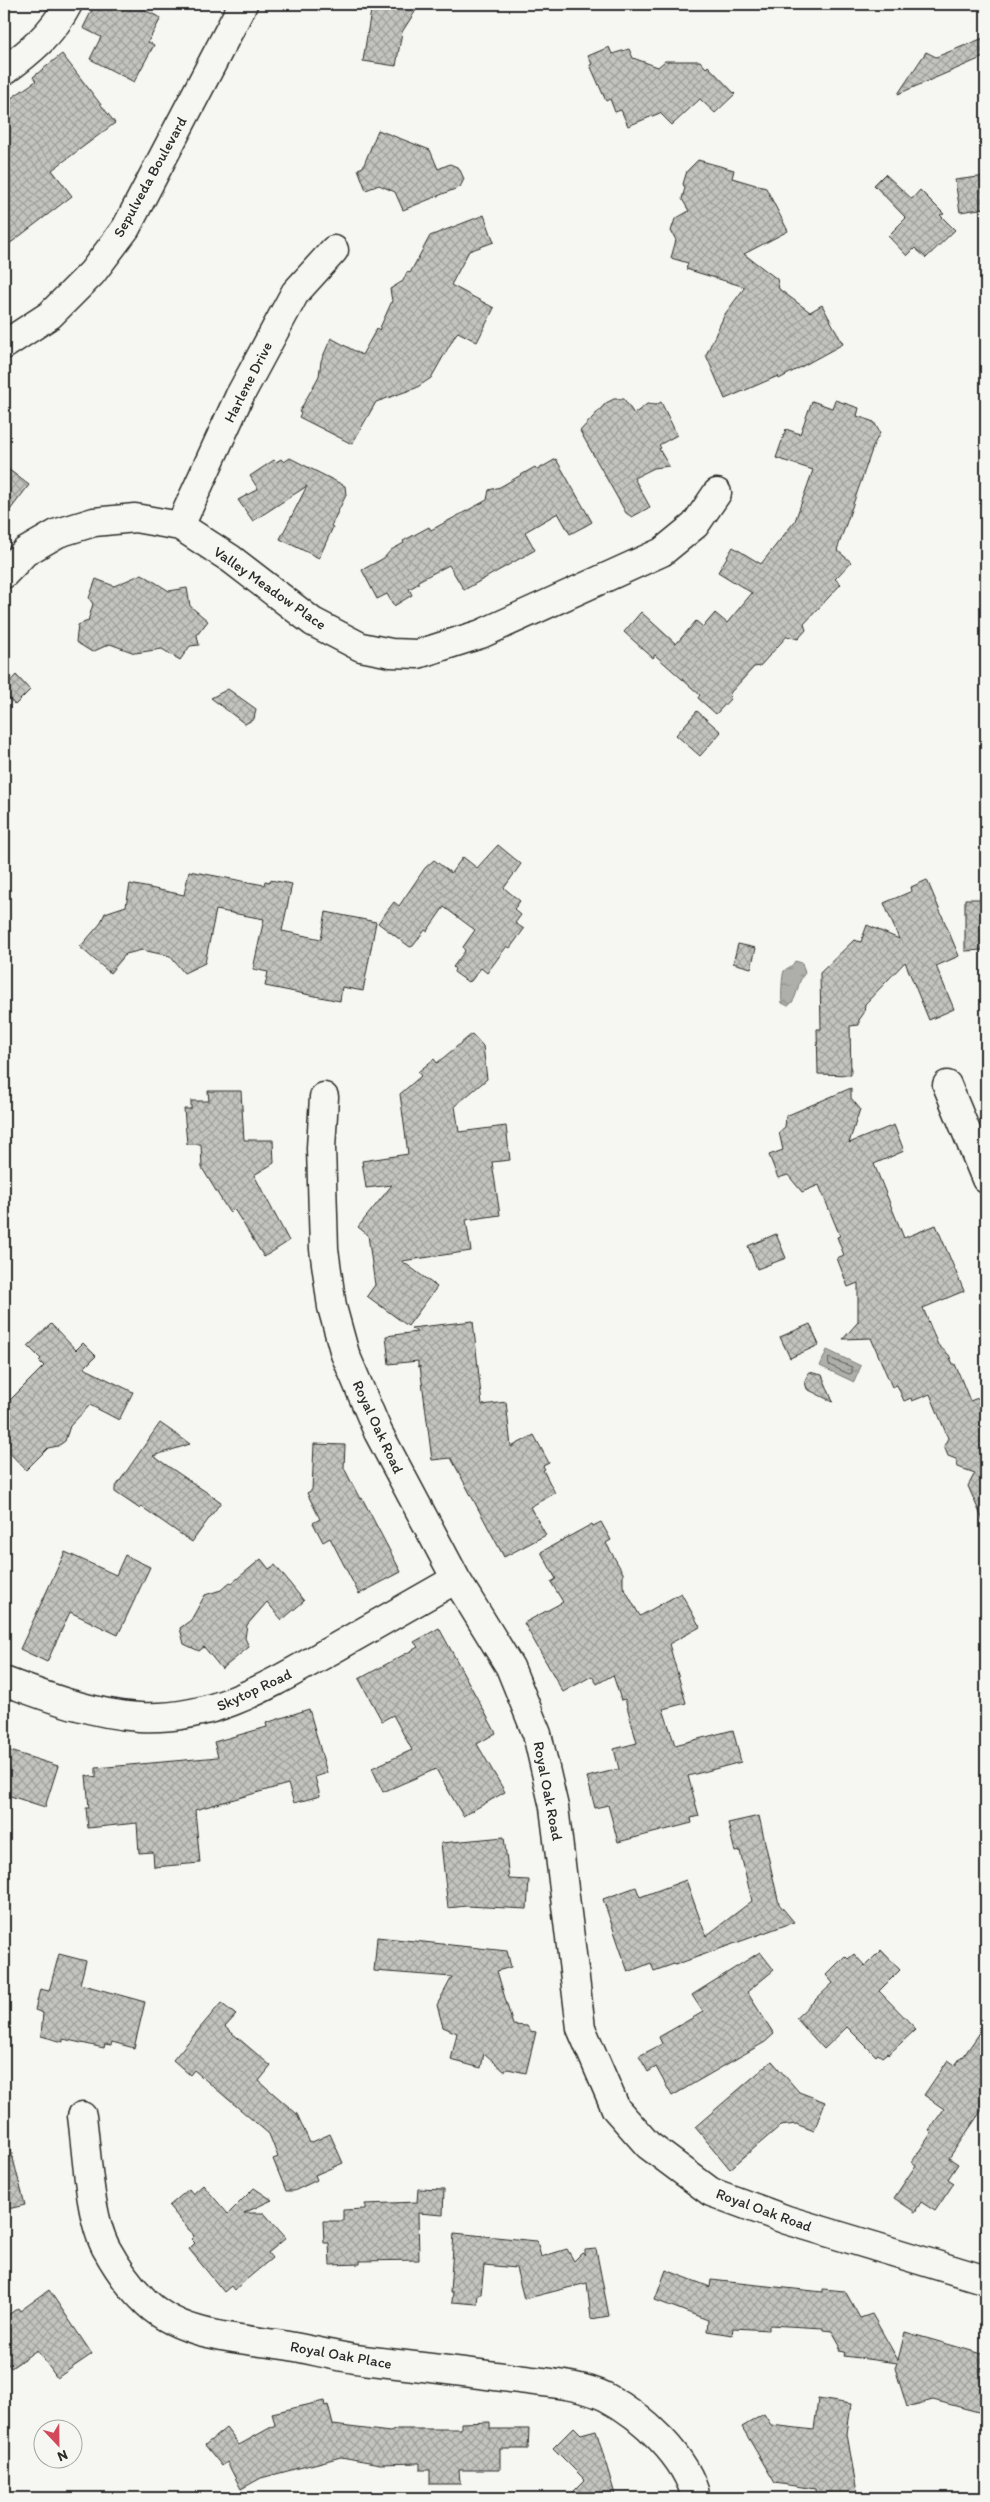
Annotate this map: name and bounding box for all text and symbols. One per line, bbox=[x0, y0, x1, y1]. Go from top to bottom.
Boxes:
street label: Sepulveda Boulevard bbox=[109, 114, 191, 240]
street label: Harlene Drive bbox=[220, 339, 276, 425]
street label: Valley Meadow Place bbox=[210, 542, 330, 634]
street label: Royal Oak Road bbox=[349, 1378, 408, 1477]
street label: Skytop Road bbox=[214, 1665, 294, 1715]
street label: Royal Oak Road bbox=[530, 1740, 567, 1843]
street label: Royal Oak Road bbox=[714, 2184, 815, 2236]
street label: Royal Oak Place bbox=[289, 2337, 393, 2373]
north arrow bbox=[32, 2420, 82, 2470]
text: N bbox=[55, 2446, 70, 2465]

